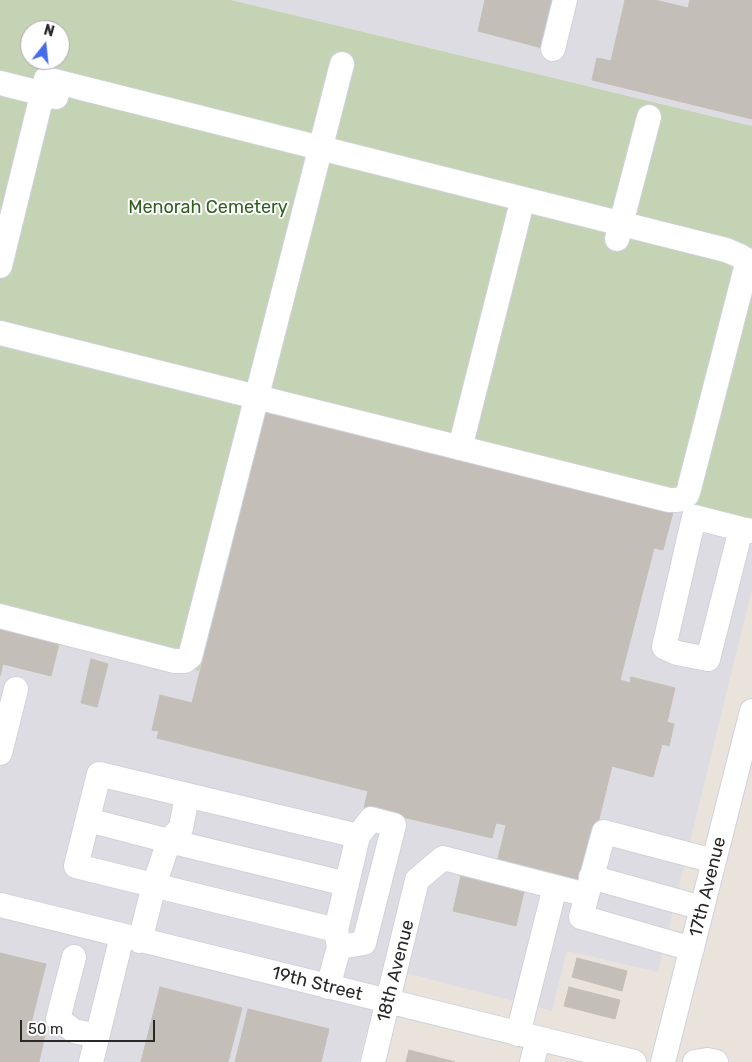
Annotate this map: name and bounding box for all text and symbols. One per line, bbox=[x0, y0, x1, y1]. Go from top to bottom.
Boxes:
north arrow bbox=[20, 20, 70, 70]
text: N bbox=[42, 21, 56, 41]
park label: Menorah Cemetery bbox=[128, 197, 288, 219]
street label: 17th Avenue bbox=[685, 835, 731, 939]
street label: 18th Avenue bbox=[373, 918, 419, 1024]
street label: 19th Street bbox=[269, 962, 365, 1006]
scale bar bbox=[22, 1010, 158, 1042]
text: 50 m bbox=[28, 1020, 63, 1038]

